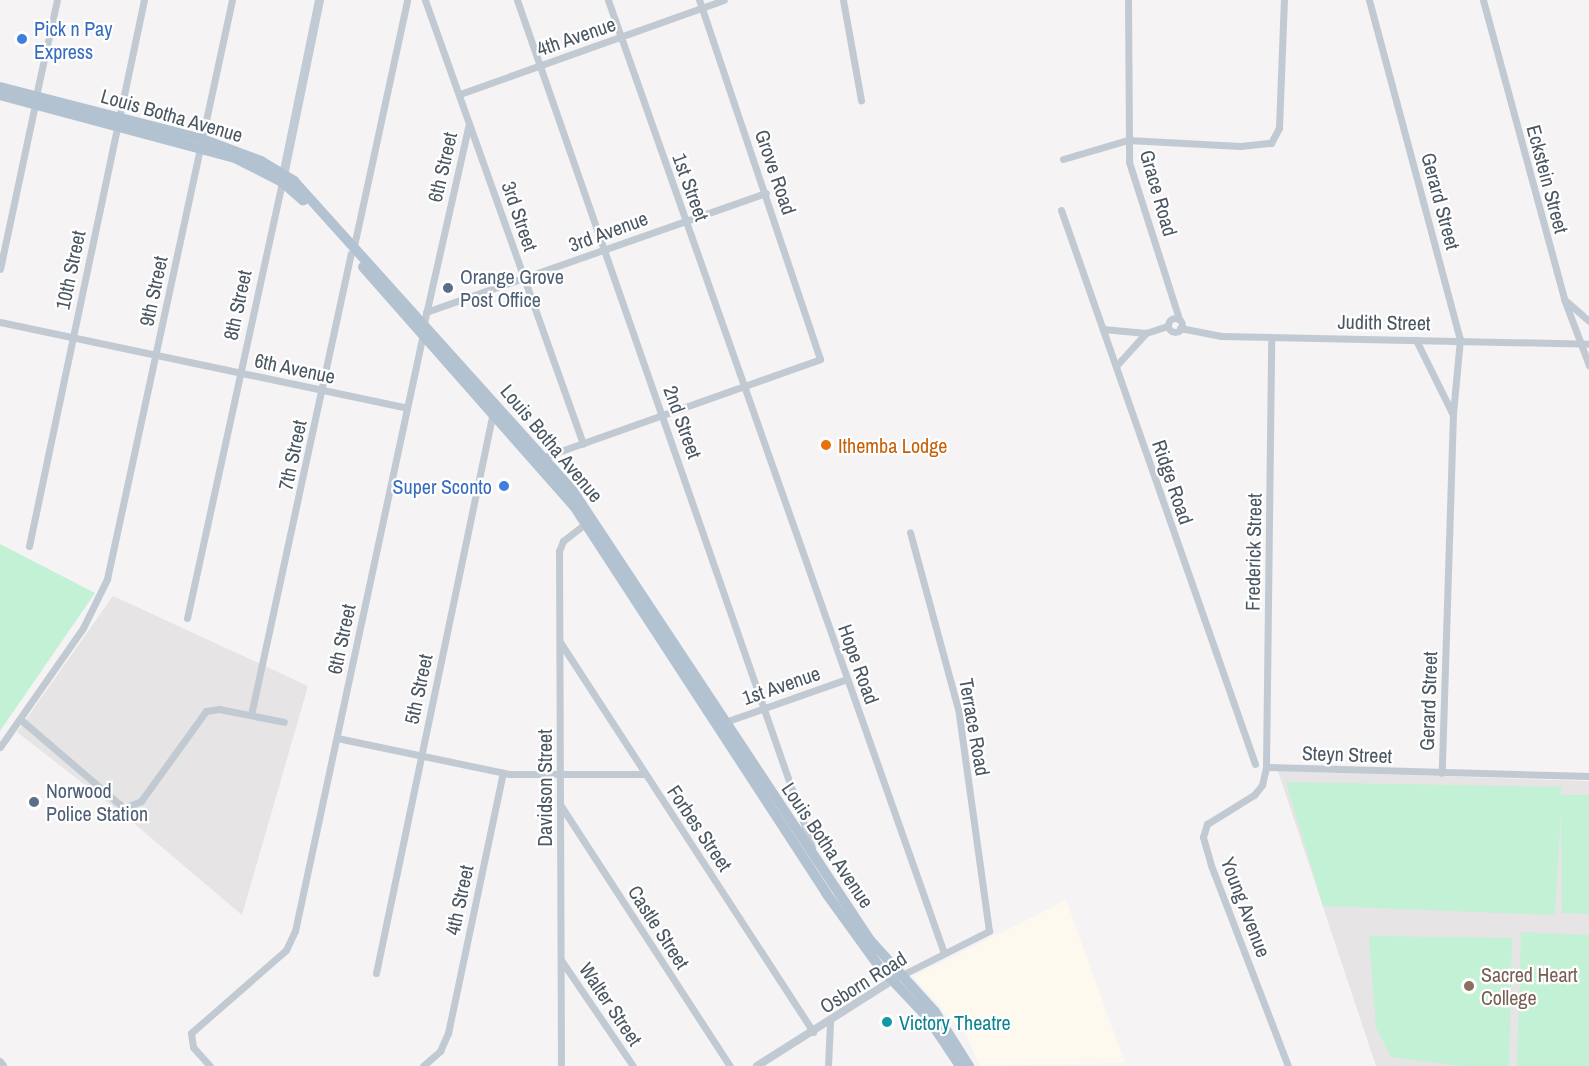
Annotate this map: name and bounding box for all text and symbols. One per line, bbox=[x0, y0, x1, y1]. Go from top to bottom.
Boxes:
street label: 4th Avenue bbox=[533, 11, 619, 61]
place label: Pick n Pay Express bbox=[34, 16, 112, 63]
marker: Pick n Pay Express bbox=[15, 32, 29, 46]
street label: Louis Botha Avenue bbox=[98, 83, 246, 147]
street label: Eckstein Street bbox=[1522, 122, 1574, 236]
street label: Grove Road bbox=[750, 126, 802, 218]
street label: 6th Street bbox=[422, 130, 462, 204]
street label: Grace Road bbox=[1135, 147, 1183, 239]
street label: 1st Street bbox=[668, 150, 714, 224]
street label: Gerard Street bbox=[1417, 150, 1465, 252]
street label: 3rd Street bbox=[497, 178, 543, 254]
street label: 3rd Avenue bbox=[565, 205, 651, 257]
street label: 10th Street bbox=[50, 228, 90, 312]
street label: 9th Street bbox=[134, 254, 172, 328]
place label: Orange Grove Post Office bbox=[460, 264, 564, 311]
street label: 8th Street bbox=[218, 268, 256, 342]
marker: Orange Grove Post Office bbox=[441, 281, 455, 295]
street label: Judith Street bbox=[1337, 309, 1431, 335]
street label: 6th Avenue bbox=[252, 348, 338, 388]
street label: Louis Botha Avenue bbox=[495, 379, 609, 507]
street label: 2nd Street bbox=[659, 382, 707, 462]
street label: 7th Street bbox=[273, 418, 311, 492]
place label: Ithemba Lodge bbox=[838, 433, 947, 457]
street label: Ridge Road bbox=[1147, 437, 1199, 527]
marker: Ithemba Lodge bbox=[819, 438, 833, 452]
place label: Super Sconto bbox=[393, 474, 492, 498]
marker: Super Sconto bbox=[497, 479, 511, 493]
street label: Frederick Street bbox=[1240, 493, 1266, 611]
street label: 6th Street bbox=[322, 602, 360, 676]
street label: Hope Road bbox=[834, 621, 884, 707]
street label: Gerard Street bbox=[1414, 651, 1442, 751]
street label: 5th Street bbox=[399, 652, 437, 726]
street label: 1st Avenue bbox=[738, 660, 824, 710]
street label: Terrace Road bbox=[955, 676, 995, 778]
street label: Davidson Street bbox=[532, 729, 556, 847]
street label: Steyn Street bbox=[1301, 740, 1393, 768]
street label: Louis Botha Avenue bbox=[777, 777, 879, 913]
place label: Norwood Police Station bbox=[46, 778, 148, 825]
street label: Forbes Street bbox=[662, 780, 738, 876]
marker: Norwood Police Station bbox=[27, 795, 41, 809]
street label: Young Avenue bbox=[1216, 853, 1276, 961]
street label: 4th Street bbox=[440, 863, 478, 937]
street label: Castle Street bbox=[623, 881, 695, 973]
street label: Osborn Road bbox=[815, 946, 911, 1018]
street label: Walter Street bbox=[574, 958, 648, 1050]
place label: Sacred Heart College bbox=[1481, 963, 1578, 1010]
marker: Sacred Heart College bbox=[1462, 979, 1476, 993]
place label: Victory Theatre bbox=[899, 1010, 1011, 1034]
marker: Victory Theatre bbox=[880, 1015, 894, 1029]

